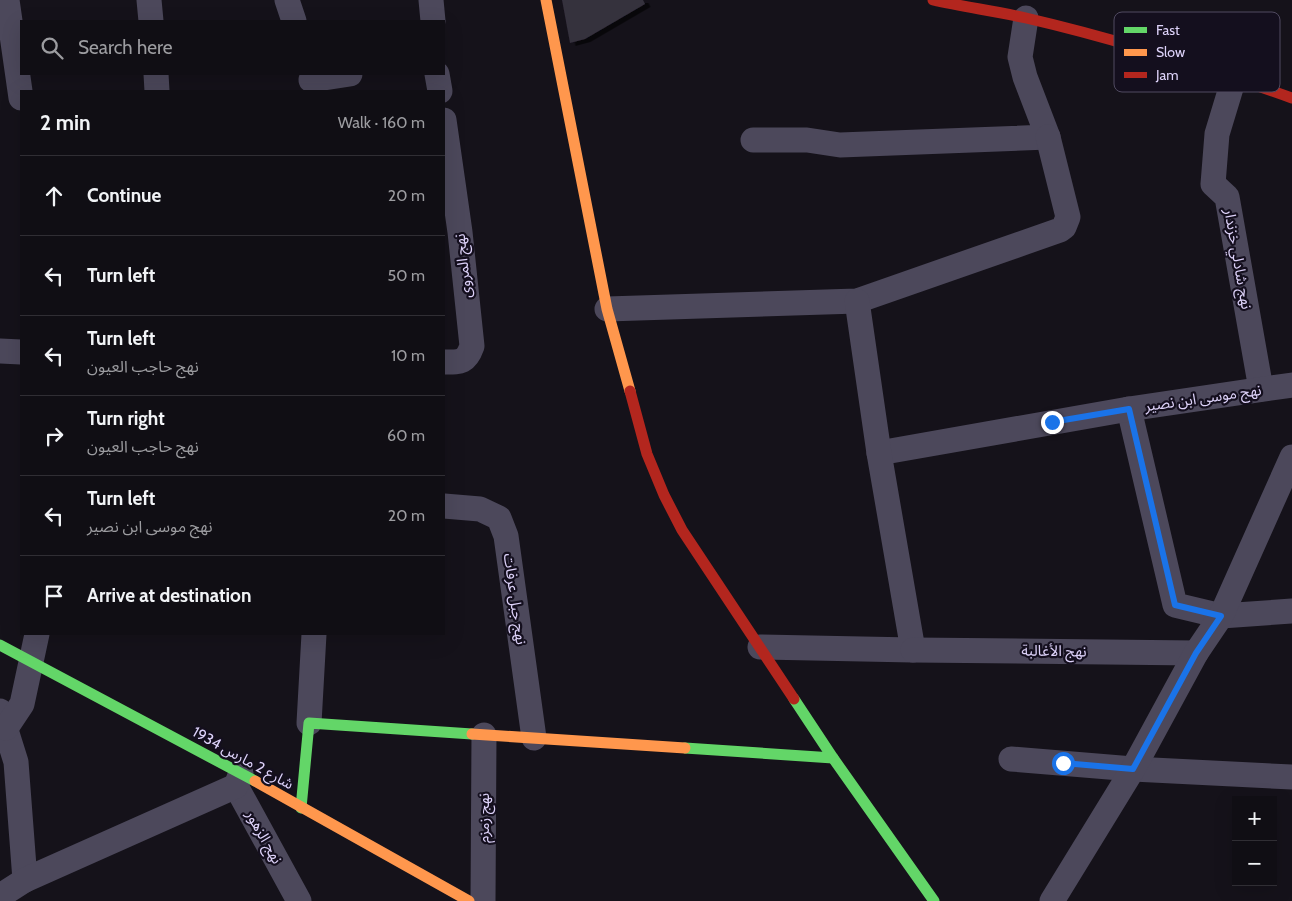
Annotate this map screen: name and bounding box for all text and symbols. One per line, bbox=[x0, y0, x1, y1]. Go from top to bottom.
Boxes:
legend bbox=[1114, 12, 1280, 92]
search box bbox=[20, 20, 445, 75]
text: Fast bbox=[1156, 21, 1180, 39]
icon: search bbox=[38, 34, 66, 62]
text: Search here bbox=[78, 36, 172, 59]
text: Slow bbox=[1156, 43, 1185, 61]
text: Jam bbox=[1155, 66, 1178, 84]
text: 2 min bbox=[40, 110, 91, 135]
text: Walk · 160 m bbox=[338, 113, 425, 132]
icon: ahead bbox=[40, 182, 68, 210]
text: Continue bbox=[87, 184, 161, 207]
text: 20 m bbox=[388, 186, 425, 205]
street label: نهج شادلي خزندار bbox=[1217, 206, 1256, 311]
street label: نهج المروى bbox=[451, 232, 478, 299]
icon: left bbox=[40, 262, 68, 290]
text: Turn left bbox=[87, 264, 155, 287]
text: 50 m bbox=[388, 266, 425, 285]
text: Turn left bbox=[87, 327, 155, 350]
icon: left bbox=[40, 342, 68, 370]
text: 10 m bbox=[391, 346, 425, 365]
text: نهج حاجب العيون bbox=[87, 357, 199, 376]
street label: نهج موسى ابن نصير bbox=[1143, 381, 1263, 418]
text: Turn right bbox=[87, 407, 165, 430]
route end bbox=[1041, 411, 1064, 434]
icon: right bbox=[40, 422, 68, 450]
text: 60 m bbox=[387, 426, 425, 445]
text: نهج حاجب العيون bbox=[87, 437, 199, 456]
text: Turn left bbox=[87, 487, 155, 510]
icon: left bbox=[40, 502, 68, 530]
text: 20 m bbox=[388, 506, 425, 525]
text: نهج موسى ابن نصير bbox=[87, 517, 212, 536]
street label: نهج جبل عرفات bbox=[497, 552, 530, 646]
icon: arrive bbox=[40, 582, 68, 610]
text: Arrive at destination bbox=[87, 584, 251, 607]
street label: نهج الأغالبة bbox=[1021, 641, 1087, 664]
street label: شارع 2 مارس 1934 bbox=[188, 723, 297, 796]
route start bbox=[1052, 752, 1075, 775]
street label: نهج زمزم bbox=[475, 793, 496, 843]
map controls bbox=[1232, 796, 1277, 886]
button: + bbox=[1232, 796, 1277, 841]
street label: نهج الزهور bbox=[239, 806, 286, 869]
button: − bbox=[1232, 841, 1277, 886]

